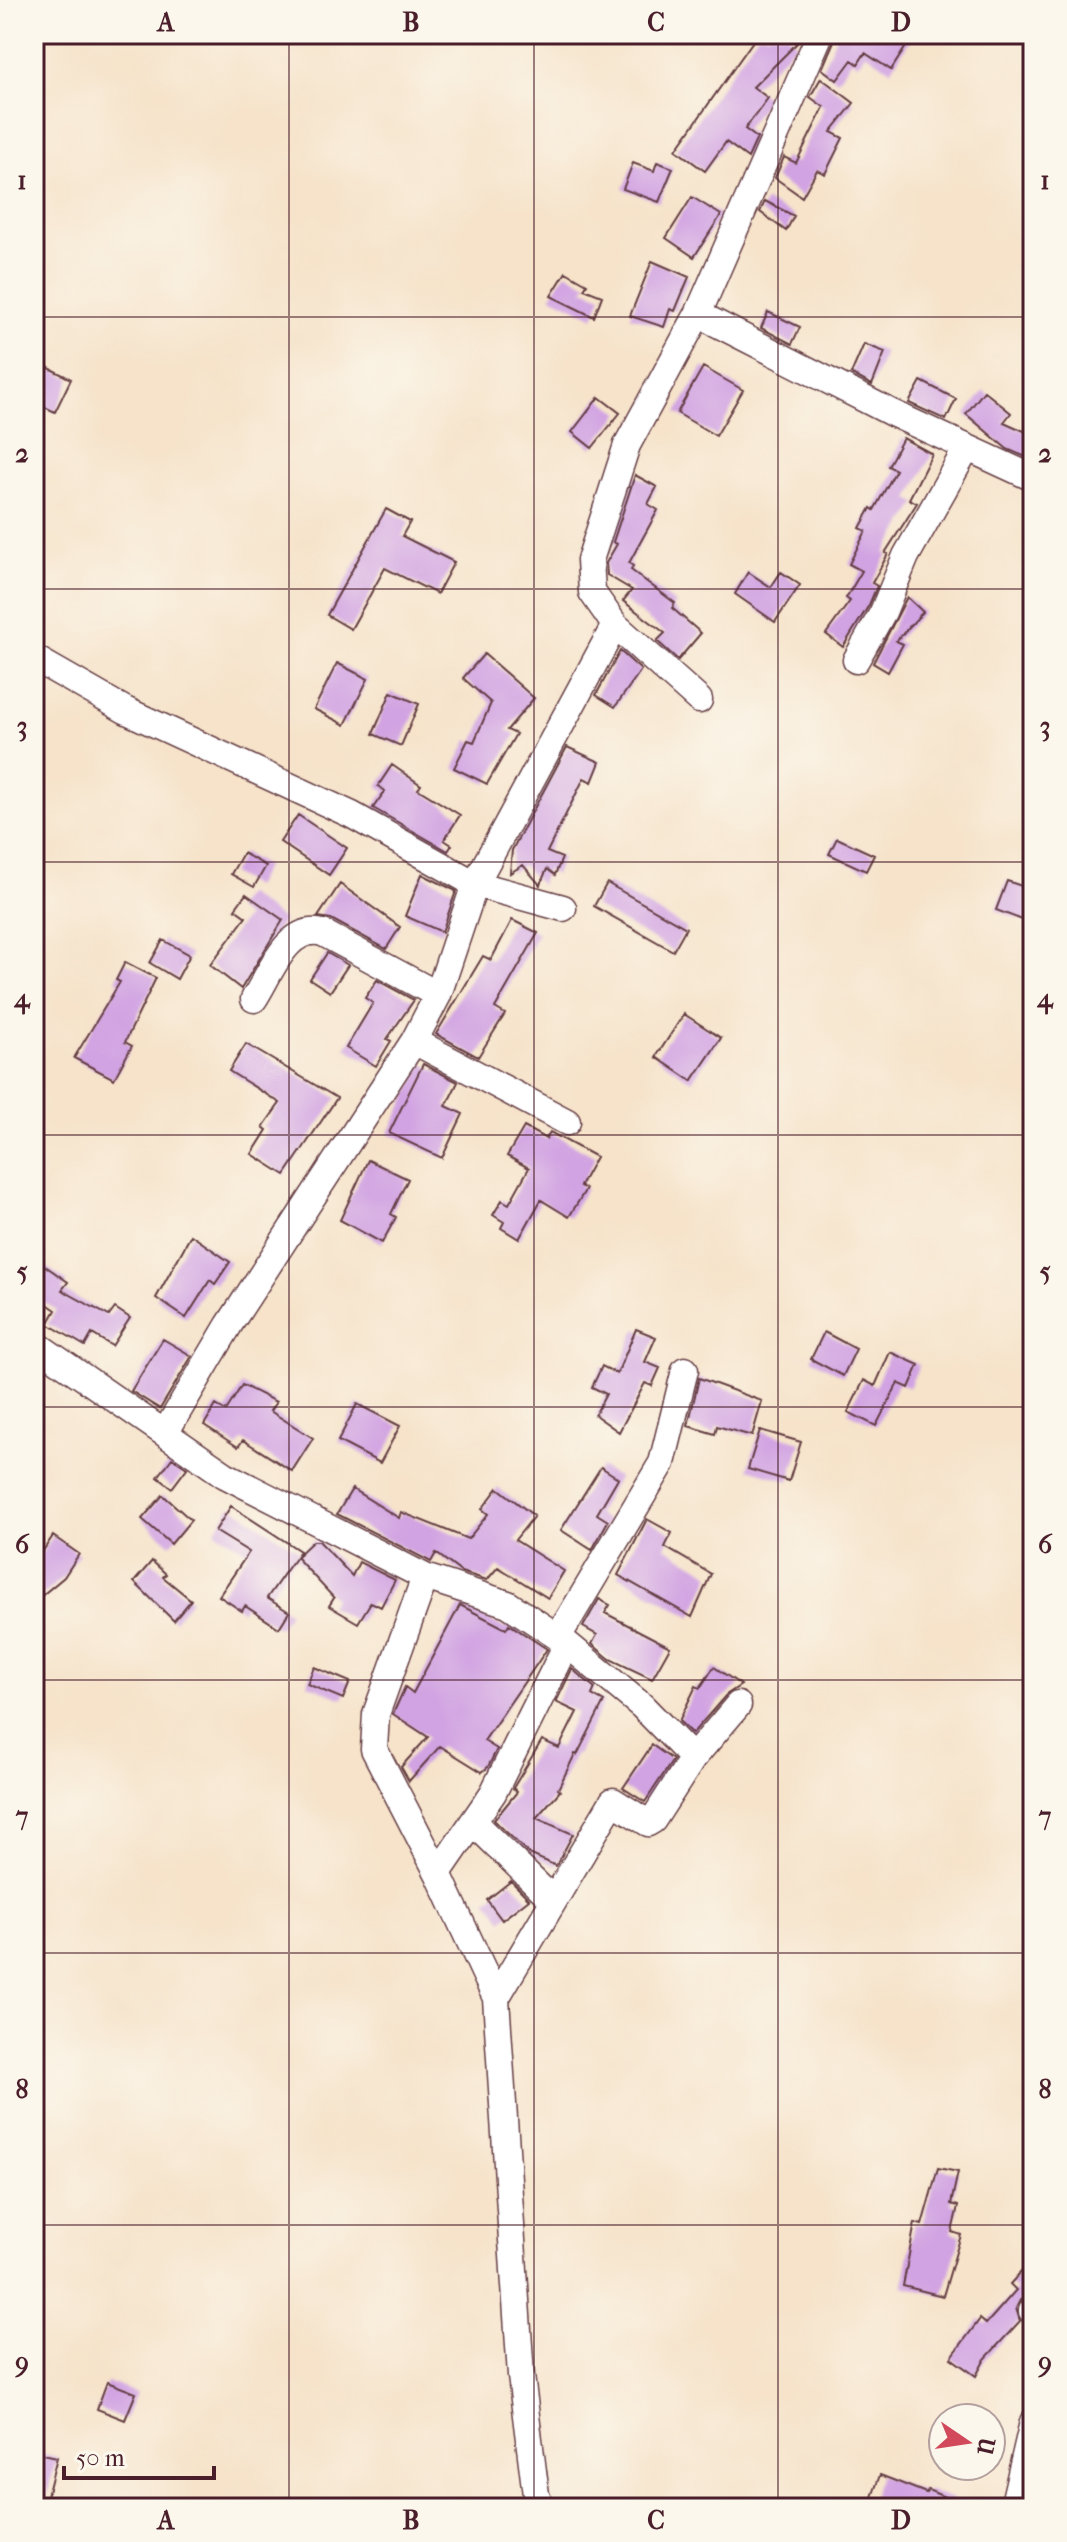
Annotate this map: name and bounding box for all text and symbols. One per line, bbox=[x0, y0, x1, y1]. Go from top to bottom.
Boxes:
text: A bbox=[156, 7, 176, 38]
text: B bbox=[403, 7, 420, 38]
text: C bbox=[647, 7, 665, 38]
text: D bbox=[891, 7, 911, 38]
text: 1 bbox=[17, 165, 27, 196]
text: 1 bbox=[1040, 165, 1050, 196]
text: 2 bbox=[15, 438, 29, 469]
text: 2 bbox=[1038, 438, 1052, 469]
text: 3 bbox=[17, 711, 27, 742]
text: 3 bbox=[1040, 711, 1050, 742]
text: 4 bbox=[13, 983, 31, 1015]
text: 4 bbox=[1036, 983, 1054, 1015]
text: 5 bbox=[16, 1256, 28, 1287]
text: 5 bbox=[1039, 1256, 1051, 1287]
text: 6 bbox=[15, 1529, 30, 1560]
text: 6 bbox=[1038, 1529, 1053, 1560]
text: 7 bbox=[15, 1801, 29, 1832]
text: 7 bbox=[1038, 1801, 1052, 1832]
text: 8 bbox=[15, 2074, 29, 2105]
text: 8 bbox=[1038, 2074, 1052, 2105]
text: 9 bbox=[14, 2347, 29, 2378]
text: 9 bbox=[1037, 2347, 1052, 2378]
north arrow bbox=[927, 2402, 1007, 2482]
scale bar bbox=[64, 2430, 214, 2480]
text: U bbox=[971, 2434, 1000, 2458]
text: 50 m bbox=[76, 2444, 125, 2472]
text: A bbox=[156, 2505, 176, 2536]
text: B bbox=[403, 2505, 420, 2536]
text: C bbox=[647, 2505, 665, 2536]
text: D bbox=[891, 2505, 911, 2536]

